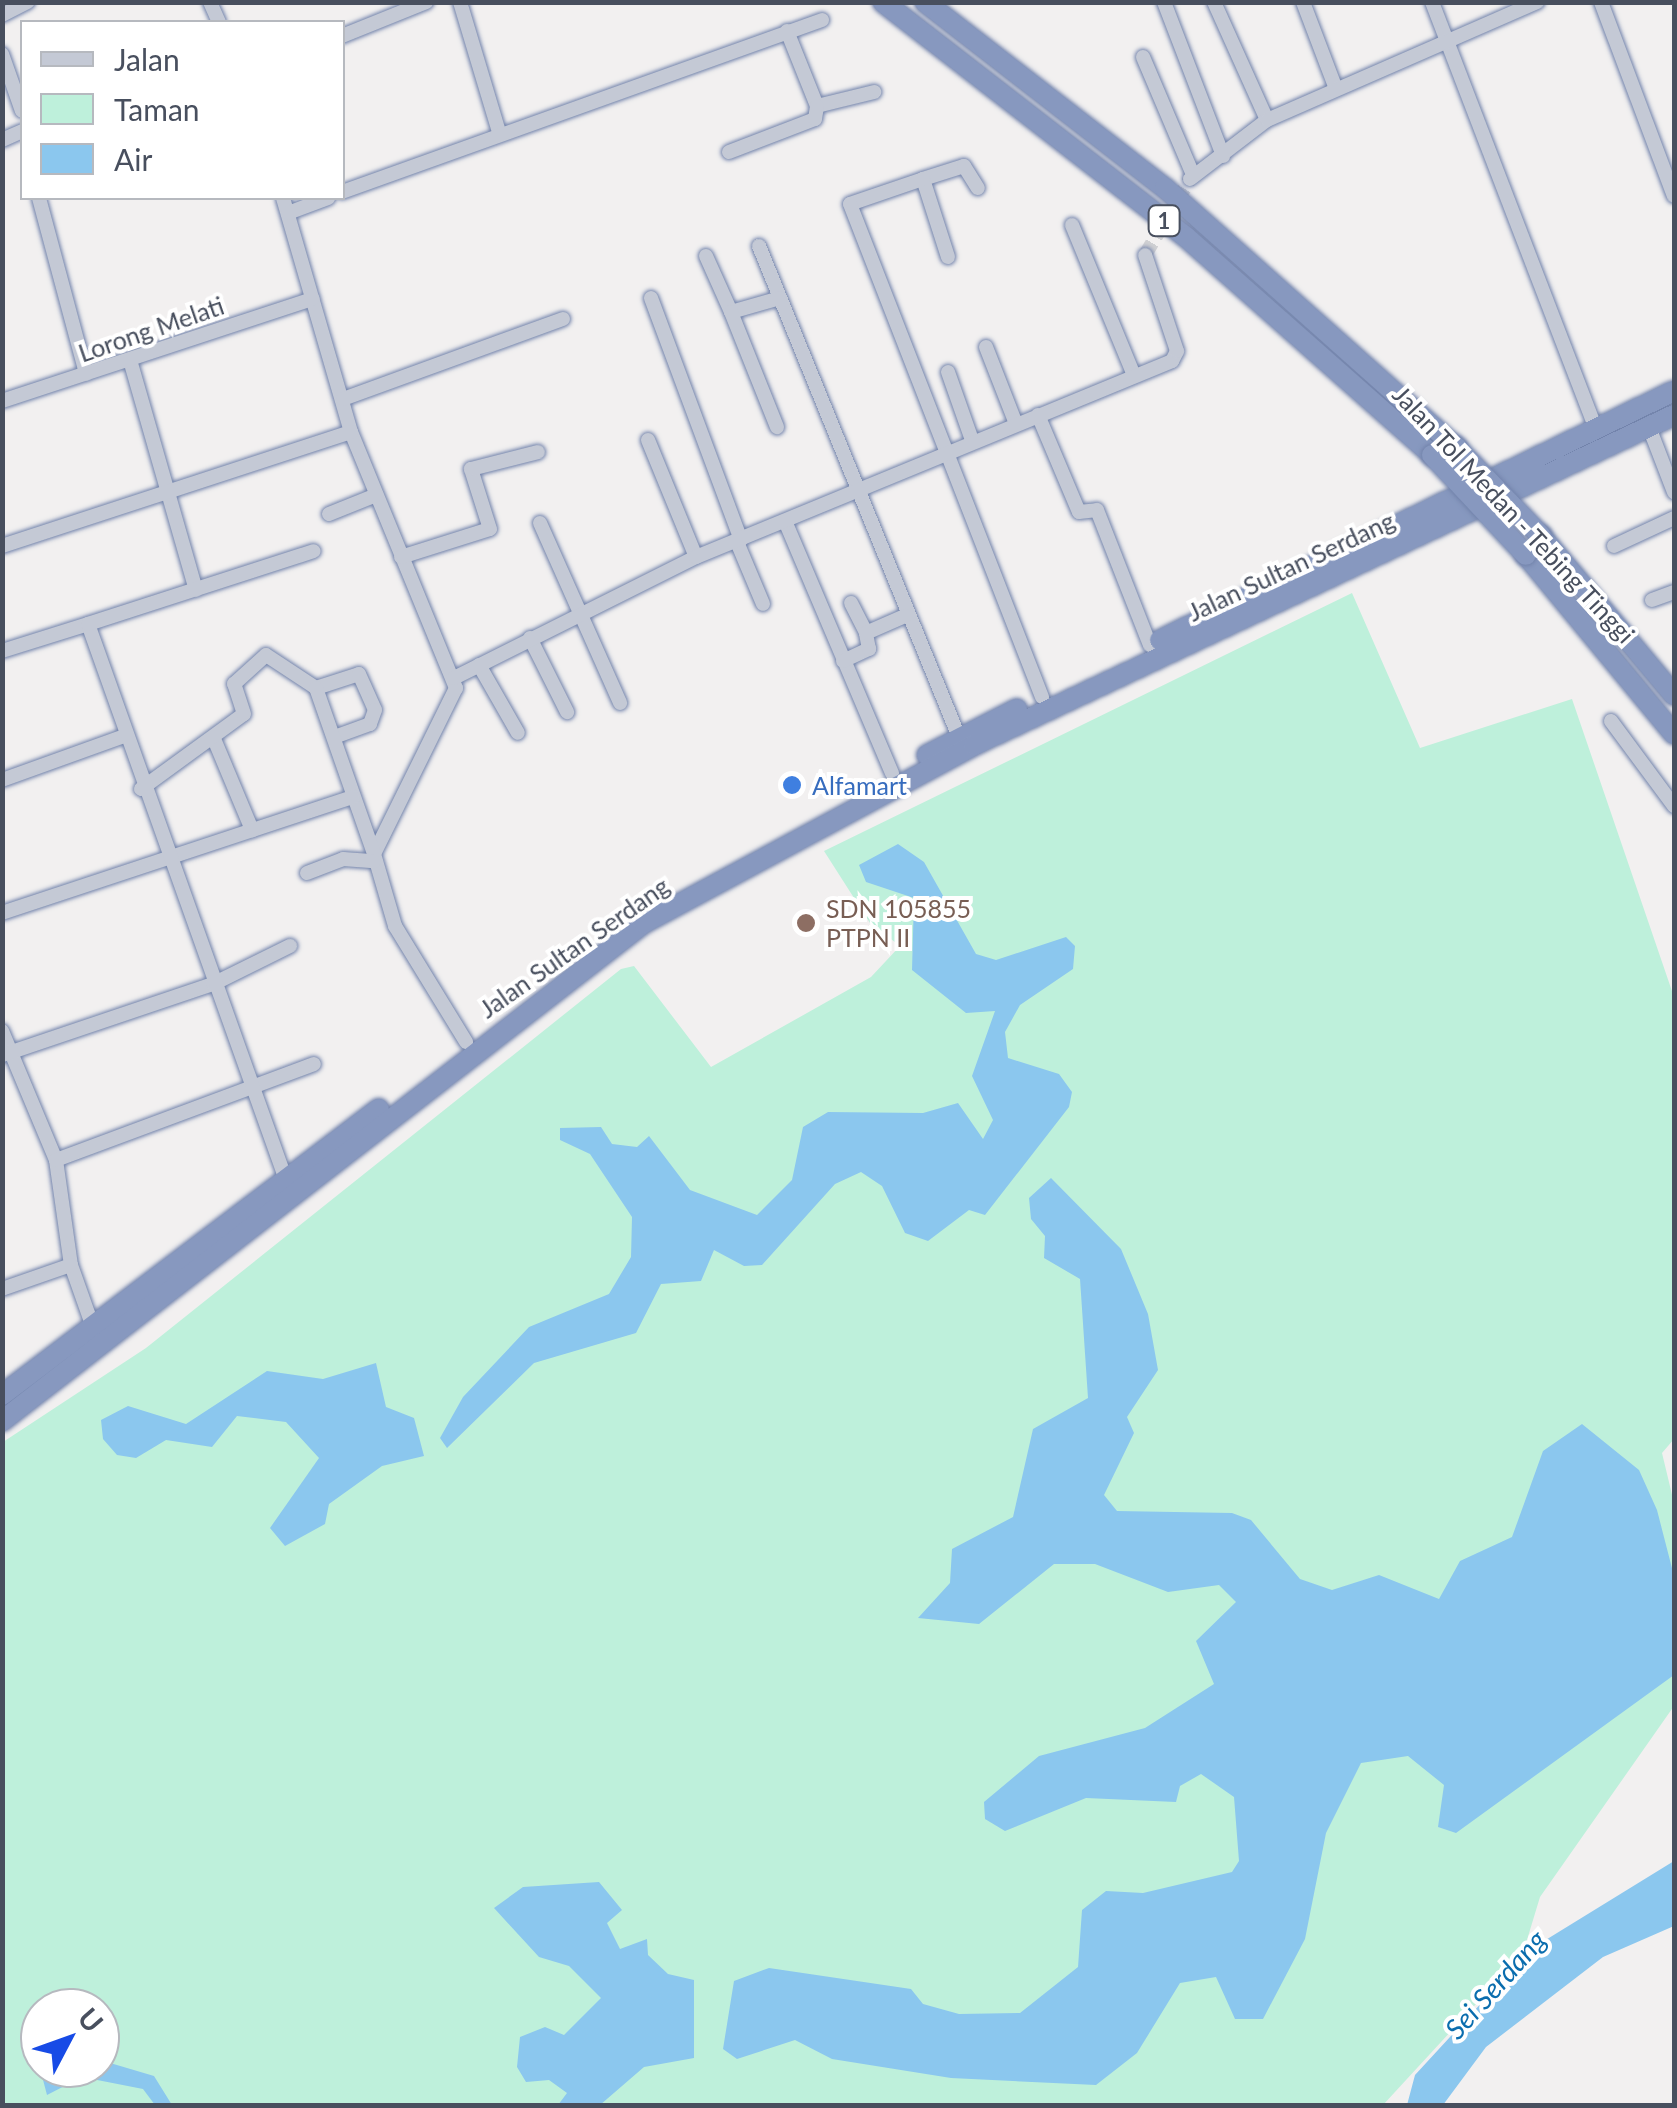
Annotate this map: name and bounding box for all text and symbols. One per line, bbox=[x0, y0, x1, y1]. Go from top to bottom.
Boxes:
legend bbox=[20, 20, 345, 200]
text: Jalan bbox=[114, 41, 180, 77]
text: Taman bbox=[114, 91, 200, 127]
text: Air bbox=[114, 141, 152, 177]
road number: 1 bbox=[1146, 204, 1182, 238]
street label: Lorong Melati bbox=[74, 290, 228, 368]
street label: Jalan Tol Medan - Tebing Tinggi bbox=[1386, 378, 1642, 650]
street label: Jalan Sultan Serdang bbox=[1183, 505, 1399, 627]
place label: Alfamart bbox=[812, 770, 907, 800]
marker: Alfamart bbox=[781, 774, 803, 796]
street label: Jalan Sultan Serdang bbox=[473, 870, 675, 1024]
place label: SDN 105855 PTPN II bbox=[826, 894, 971, 953]
marker: SDN 105855 PTPN II bbox=[795, 912, 817, 934]
water label: Sei Serdang bbox=[1437, 1923, 1553, 2045]
north arrow bbox=[20, 1988, 120, 2088]
text: U bbox=[71, 2001, 111, 2039]

